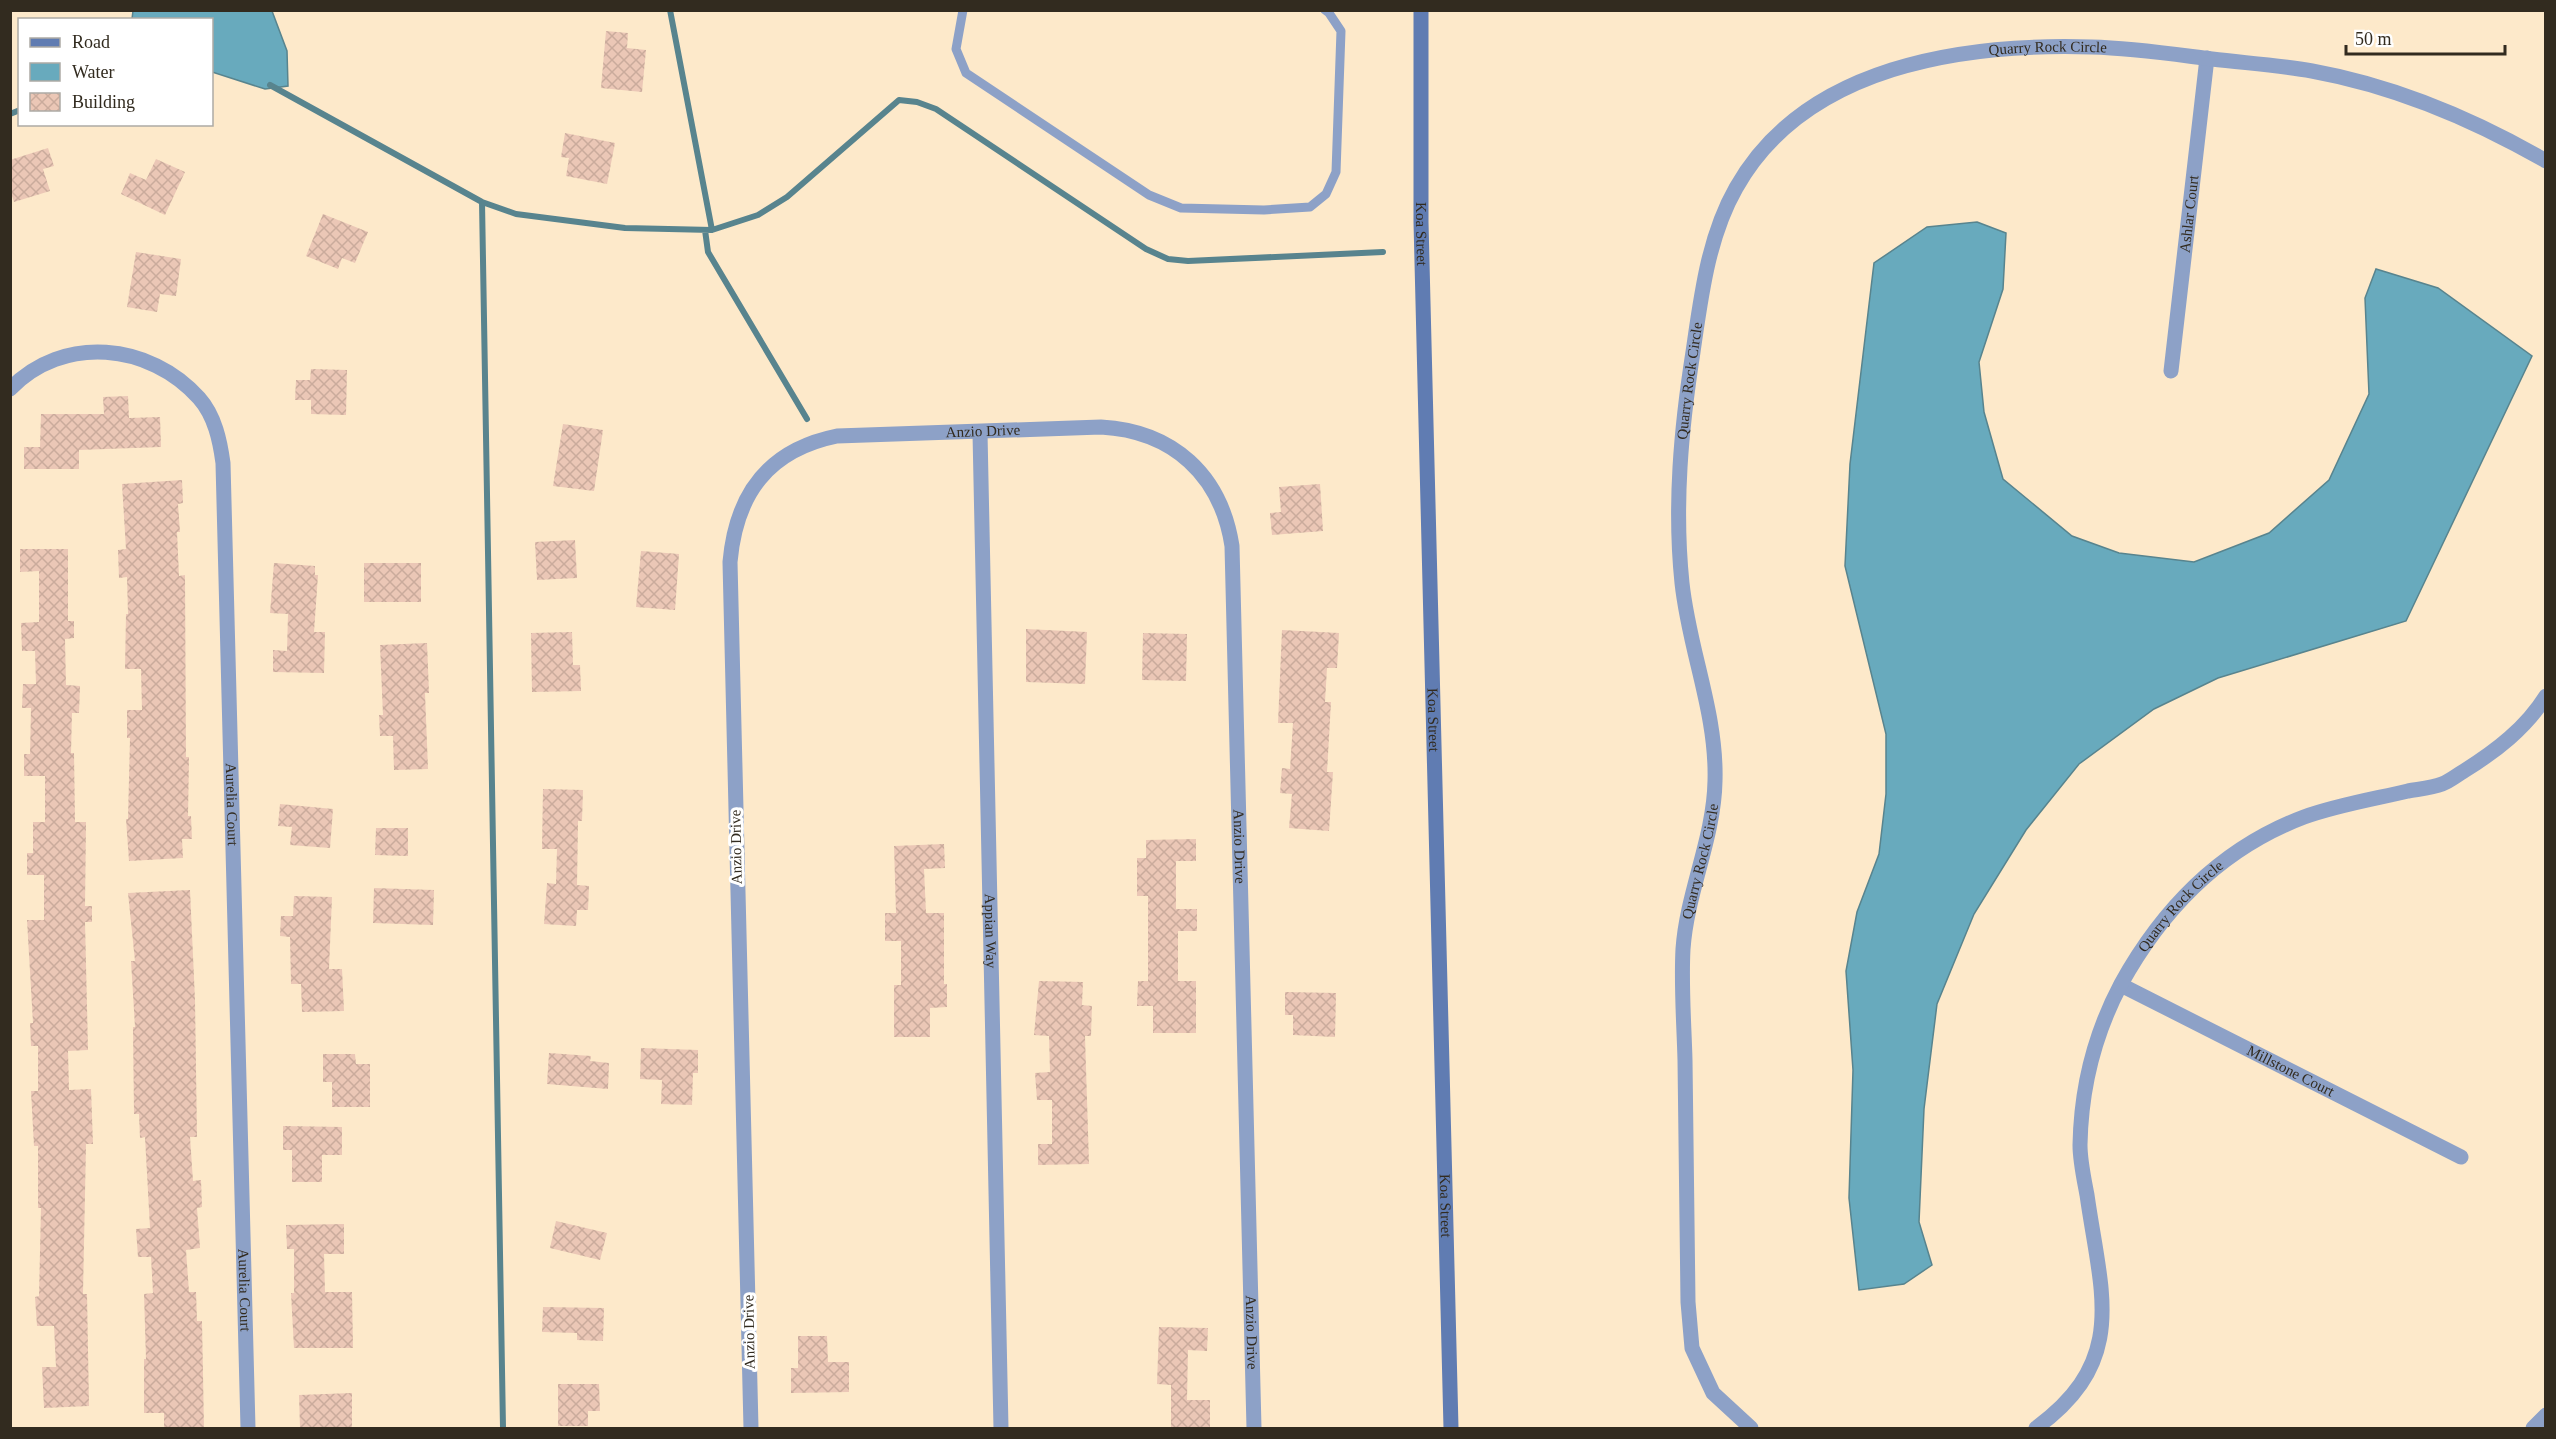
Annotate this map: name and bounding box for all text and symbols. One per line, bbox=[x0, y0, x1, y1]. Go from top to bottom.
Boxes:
legend bbox=[18, 18, 213, 126]
scale bar bbox=[2346, 18, 2505, 56]
text: 50 m bbox=[2355, 29, 2392, 49]
text: Road bbox=[72, 32, 110, 52]
street label: Quarry Rock Circle bbox=[1988, 39, 2108, 58]
text: Water bbox=[72, 62, 115, 82]
text: Building bbox=[72, 92, 135, 112]
street label: Ashlar Court bbox=[2177, 174, 2202, 254]
street label: Koa Street bbox=[1413, 202, 1430, 267]
street label: Quarry Rock Circle bbox=[1674, 321, 1705, 440]
street label: Anzio Drive bbox=[945, 422, 1021, 440]
street label: Koa Street bbox=[1425, 688, 1442, 753]
street label: Aurelia Court bbox=[223, 763, 241, 847]
street label: Quarry Rock Circle bbox=[1679, 802, 1721, 921]
street label: Anzio Drive bbox=[727, 809, 745, 884]
street label: Anzio Drive bbox=[1231, 809, 1248, 884]
street label: Quarry Rock Circle bbox=[2135, 857, 2226, 955]
street label: Appian Way bbox=[982, 893, 999, 969]
street label: Millstone Court bbox=[2244, 1042, 2337, 1100]
street label: Koa Street bbox=[1437, 1174, 1454, 1239]
street label: Aurelia Court bbox=[235, 1248, 254, 1333]
street label: Anzio Drive bbox=[740, 1294, 758, 1369]
street label: Anzio Drive bbox=[1243, 1295, 1261, 1370]

